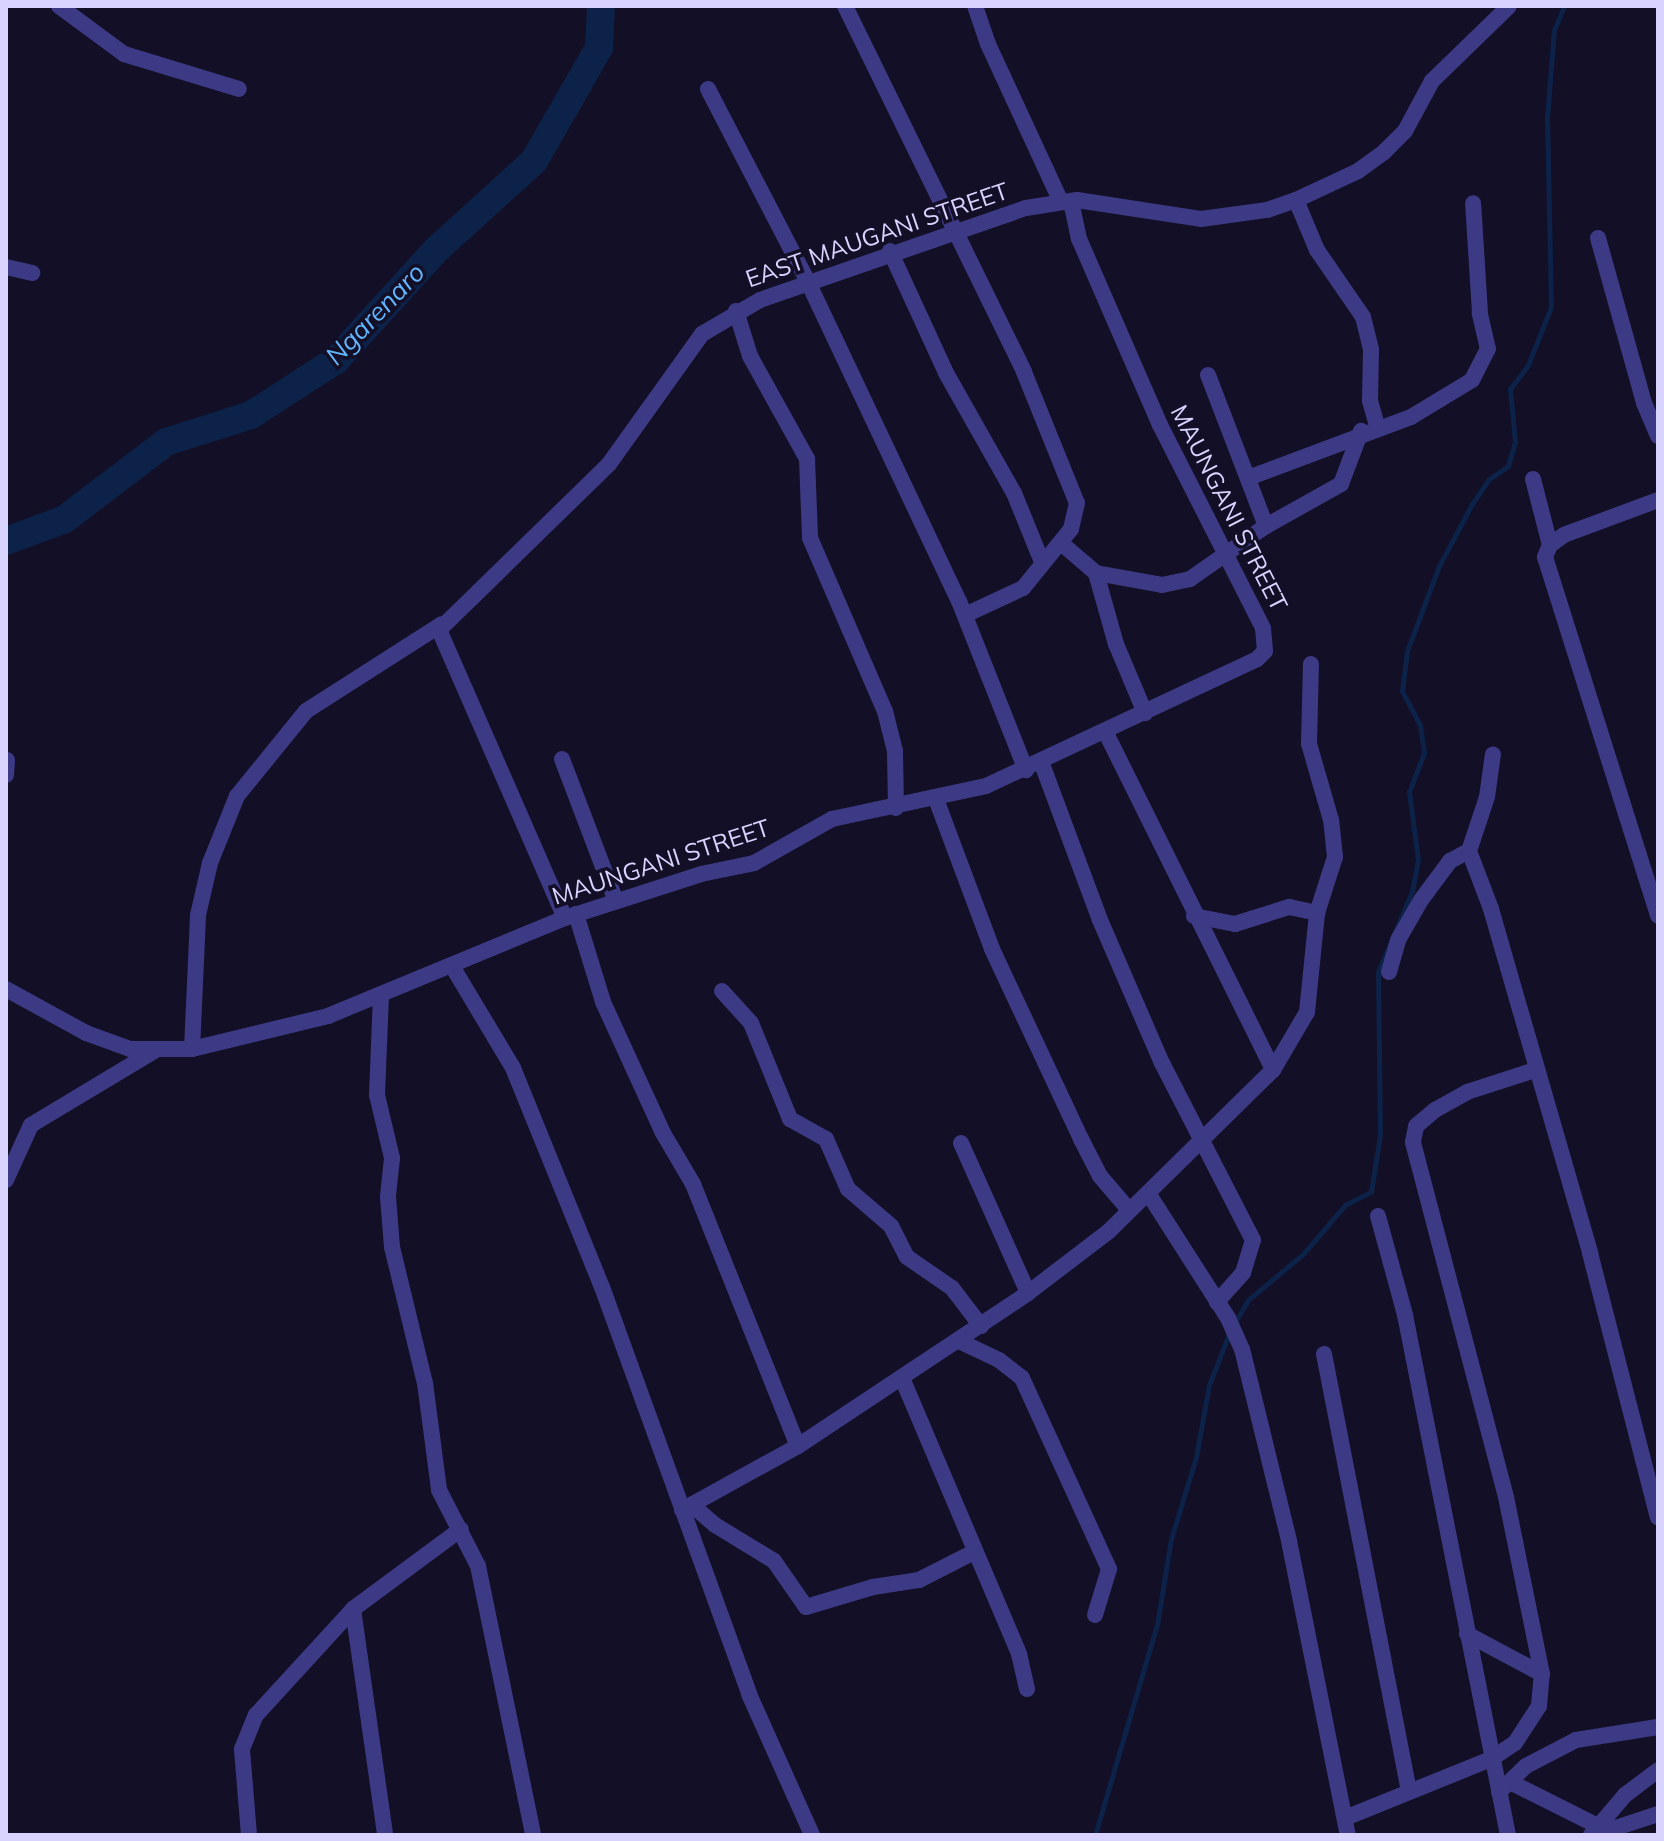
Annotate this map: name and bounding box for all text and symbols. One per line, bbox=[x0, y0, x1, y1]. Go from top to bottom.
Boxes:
street label: EAST MAUGANI STREET bbox=[742, 176, 1012, 294]
water label: Ngarenaro bbox=[319, 257, 431, 371]
street label: MAUNGANI STREET bbox=[1165, 400, 1293, 616]
street label: MAUNGANI STREET bbox=[548, 813, 774, 911]

